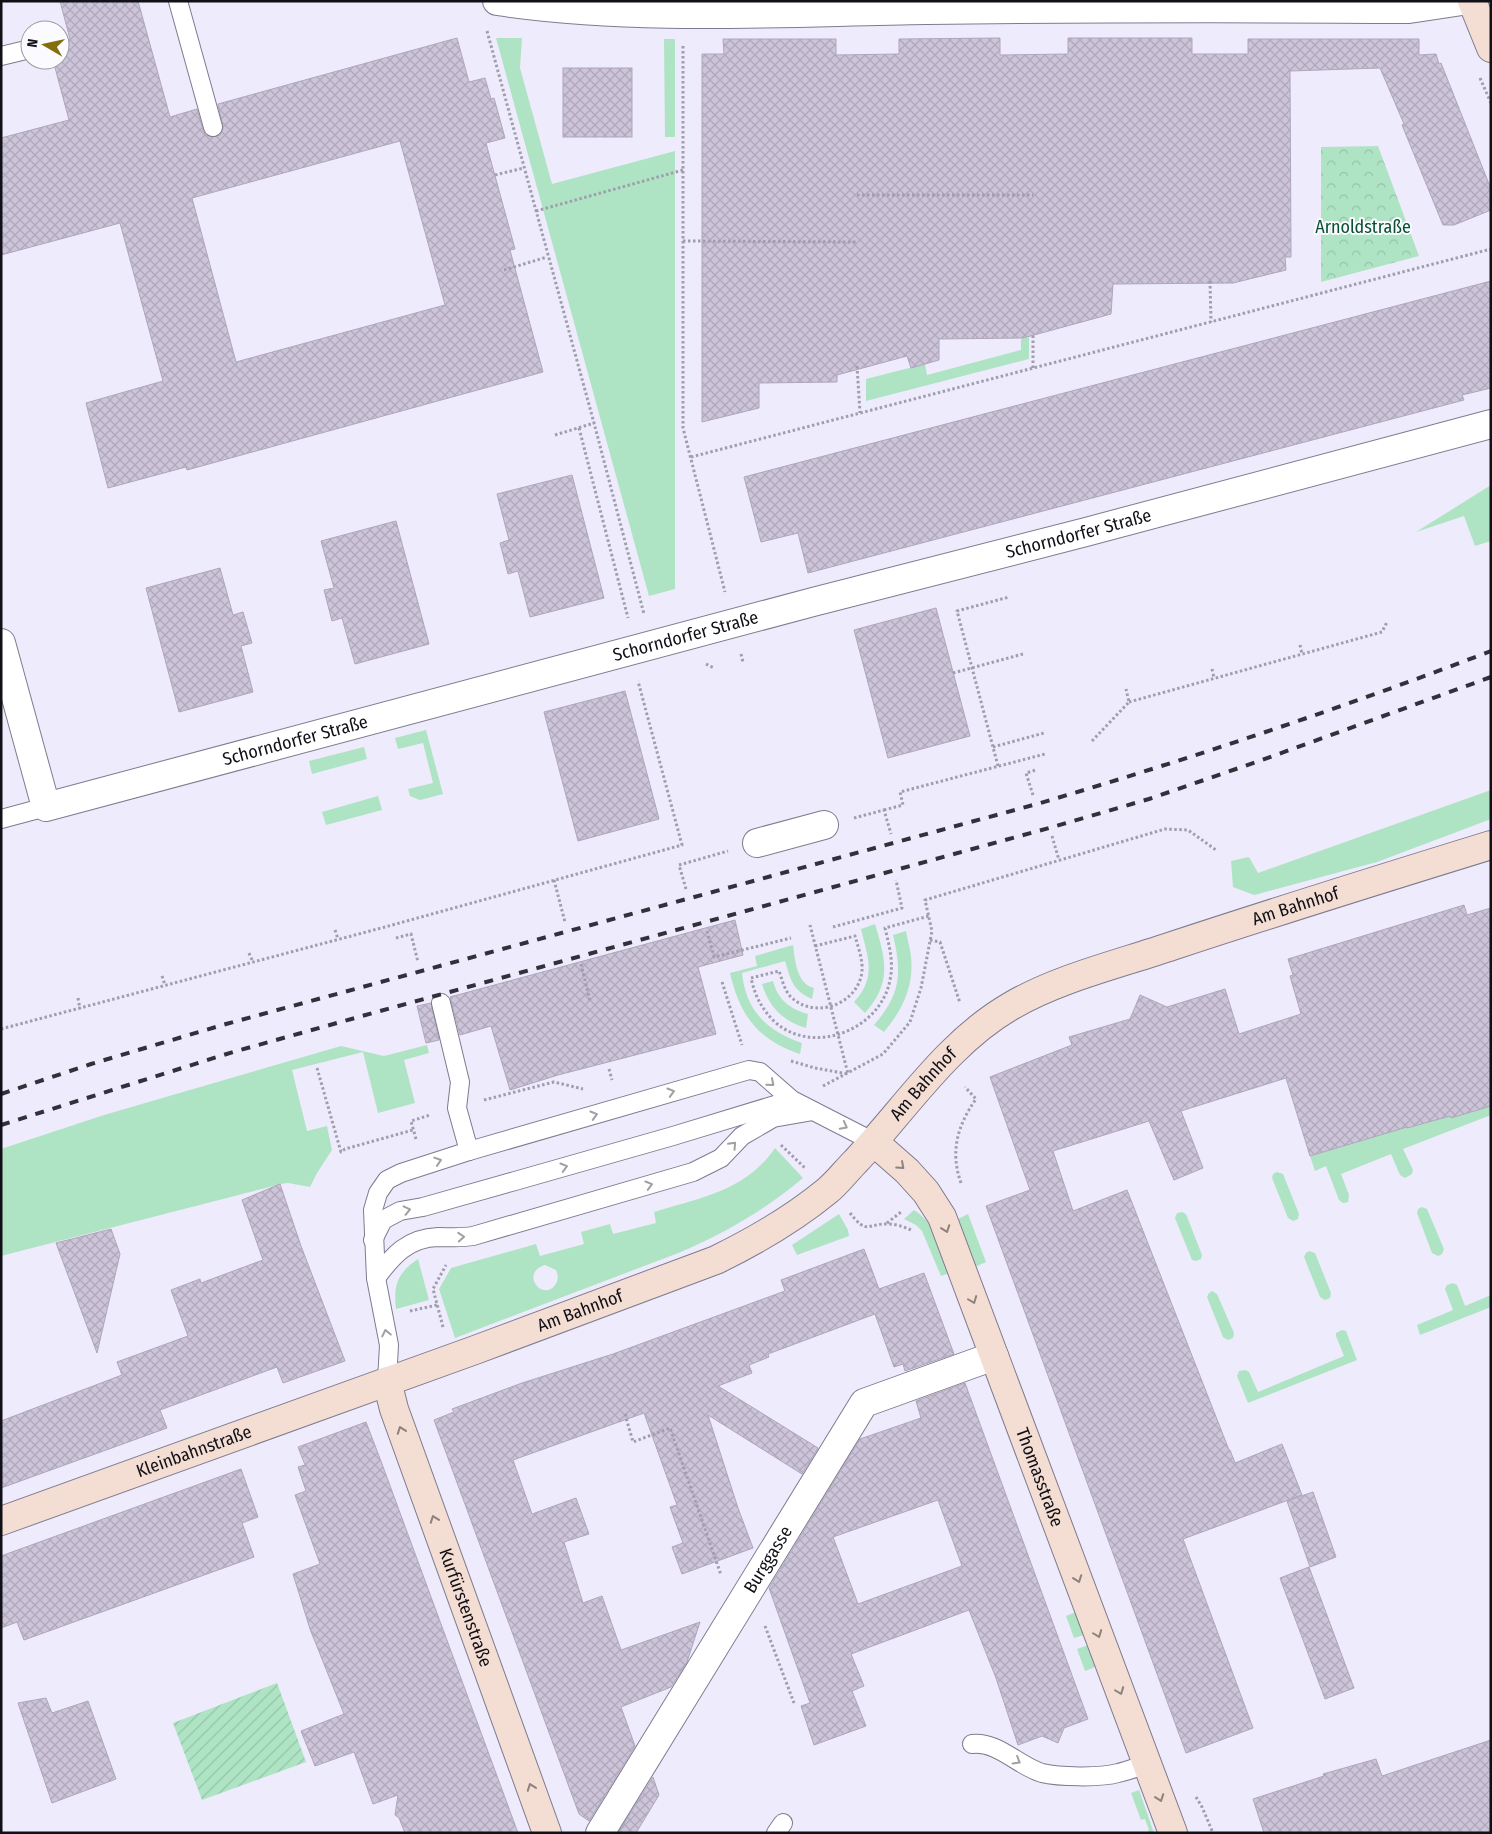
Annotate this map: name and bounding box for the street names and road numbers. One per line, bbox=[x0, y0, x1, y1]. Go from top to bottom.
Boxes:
street label: Schorndorfer Straße bbox=[1003, 504, 1154, 563]
street label: Schorndorfer Straße bbox=[610, 606, 761, 666]
street label: Schorndorfer Straße bbox=[220, 710, 370, 770]
street label: Am Bahnhof bbox=[1249, 882, 1343, 930]
street label: Am Bahnhof bbox=[885, 1042, 962, 1125]
street label: Am Bahnhof bbox=[534, 1284, 627, 1337]
street label: Kleinbahnstraße bbox=[133, 1421, 255, 1482]
street label: Thomasstraße bbox=[1011, 1425, 1068, 1530]
street label: Burggasse bbox=[739, 1522, 797, 1597]
street label: Kurfürstenstraße bbox=[434, 1545, 497, 1670]

